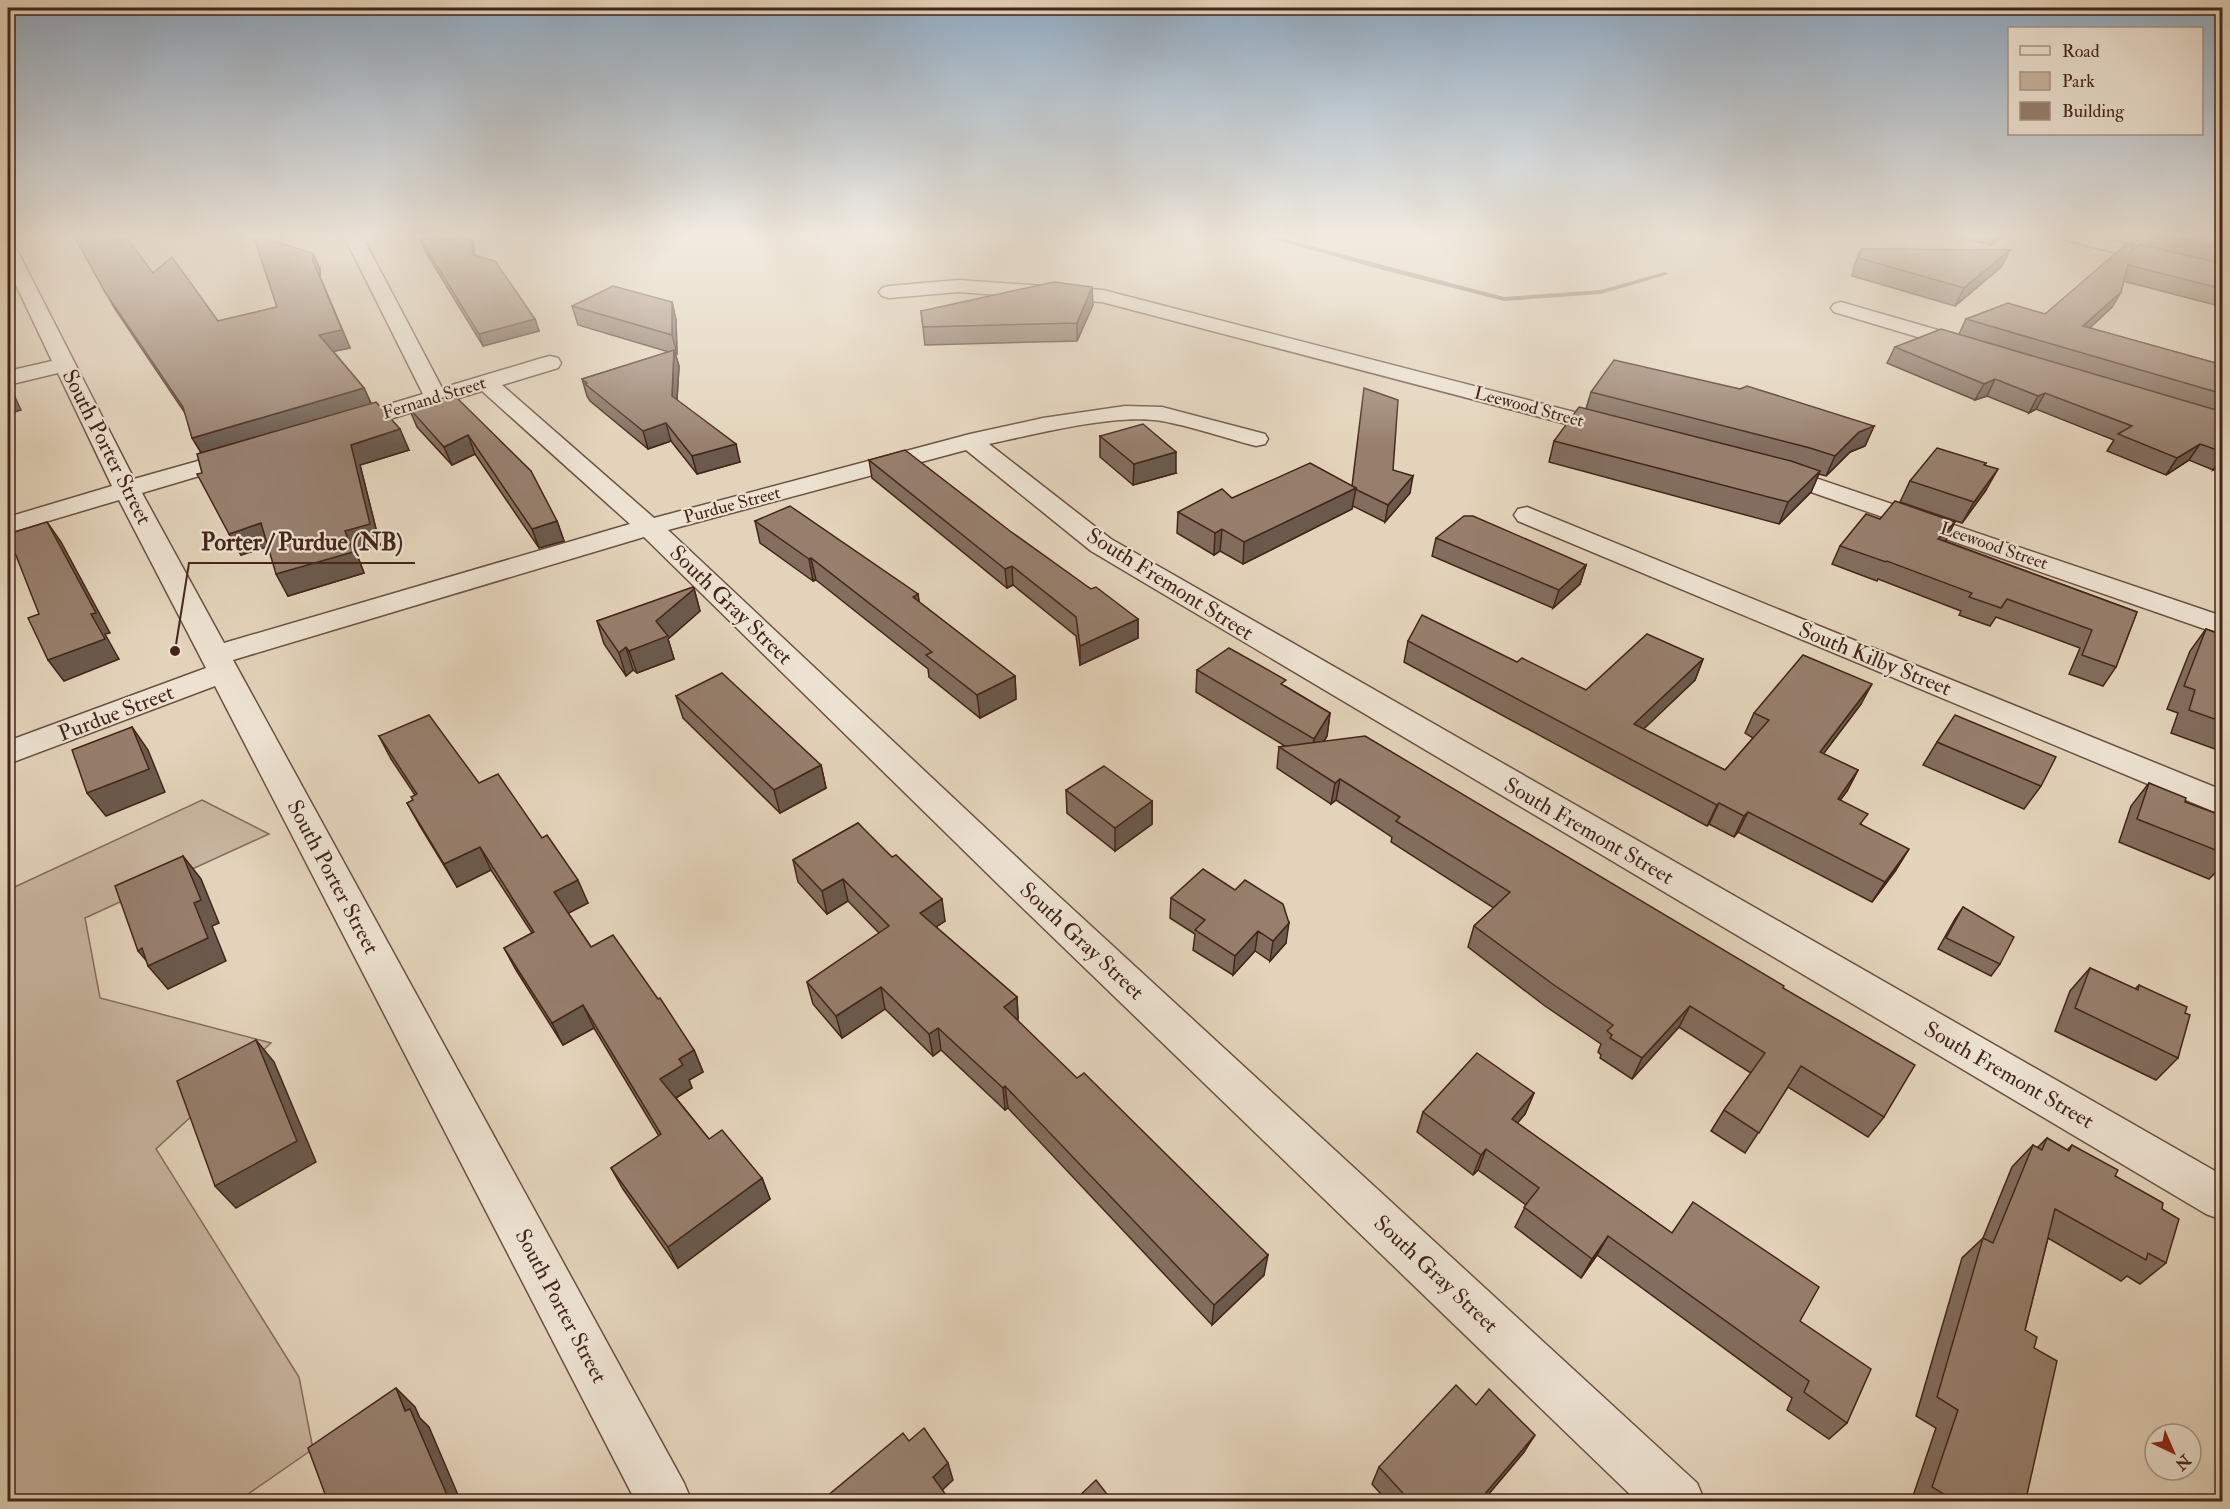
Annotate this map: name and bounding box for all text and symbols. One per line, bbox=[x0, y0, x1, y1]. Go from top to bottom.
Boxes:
legend bbox=[2008, 27, 2203, 135]
text: Road bbox=[2062, 40, 2100, 63]
text: Park bbox=[2062, 70, 2095, 93]
text: Building bbox=[2062, 100, 2125, 123]
street label: South Porter Street bbox=[56, 365, 158, 529]
street label: Fernand Street bbox=[379, 371, 489, 425]
street label: Leewood Street bbox=[1472, 381, 1586, 433]
street label: Purdue Street bbox=[681, 481, 783, 529]
street label: Leewood Street bbox=[1937, 517, 2051, 575]
callout: Porter / Purdue (NB) bbox=[189, 521, 415, 563]
street label: South Fremont Street bbox=[1081, 521, 1259, 647]
text: Porter / Purdue (NB) bbox=[201, 527, 403, 558]
street label: South Gray Street bbox=[664, 539, 798, 671]
street label: South Kilby Street bbox=[1795, 616, 1955, 702]
street label: Purdue Street bbox=[54, 678, 178, 748]
street label: South Fremont Street bbox=[1499, 771, 1679, 891]
street label: South Porter Street bbox=[281, 795, 385, 959]
street label: South Gray Street bbox=[1014, 876, 1150, 1006]
street label: South Fremont Street bbox=[1919, 1015, 2099, 1135]
street label: South Gray Street bbox=[1368, 1209, 1504, 1339]
street label: South Porter Street bbox=[509, 1224, 613, 1388]
north arrow bbox=[2143, 1422, 2203, 1482]
text: N bbox=[2170, 1449, 2196, 1475]

